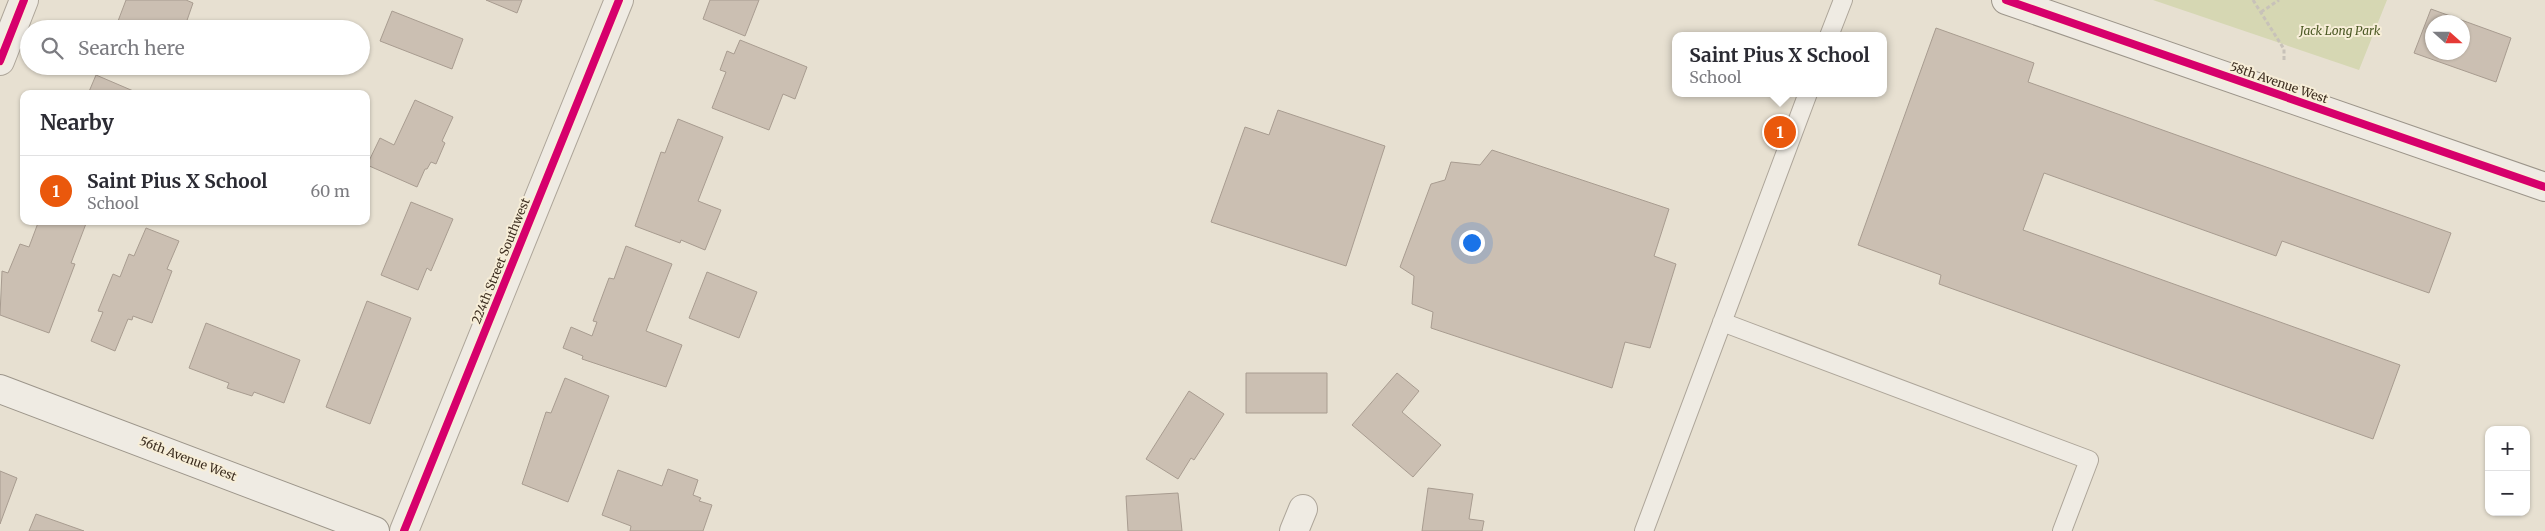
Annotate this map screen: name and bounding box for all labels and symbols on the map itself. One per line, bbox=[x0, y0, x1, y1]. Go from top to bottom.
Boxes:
north arrow bbox=[2425, 15, 2470, 60]
park label: Jack Long Park bbox=[2298, 23, 2381, 38]
street label: 58th Avenue West bbox=[2228, 59, 2330, 106]
pin: 1 bbox=[1764, 113, 1796, 151]
street label: 224th Street Southwest bbox=[468, 195, 533, 326]
your location bbox=[1459, 230, 1485, 256]
street label: 56th Avenue West bbox=[138, 433, 239, 484]

